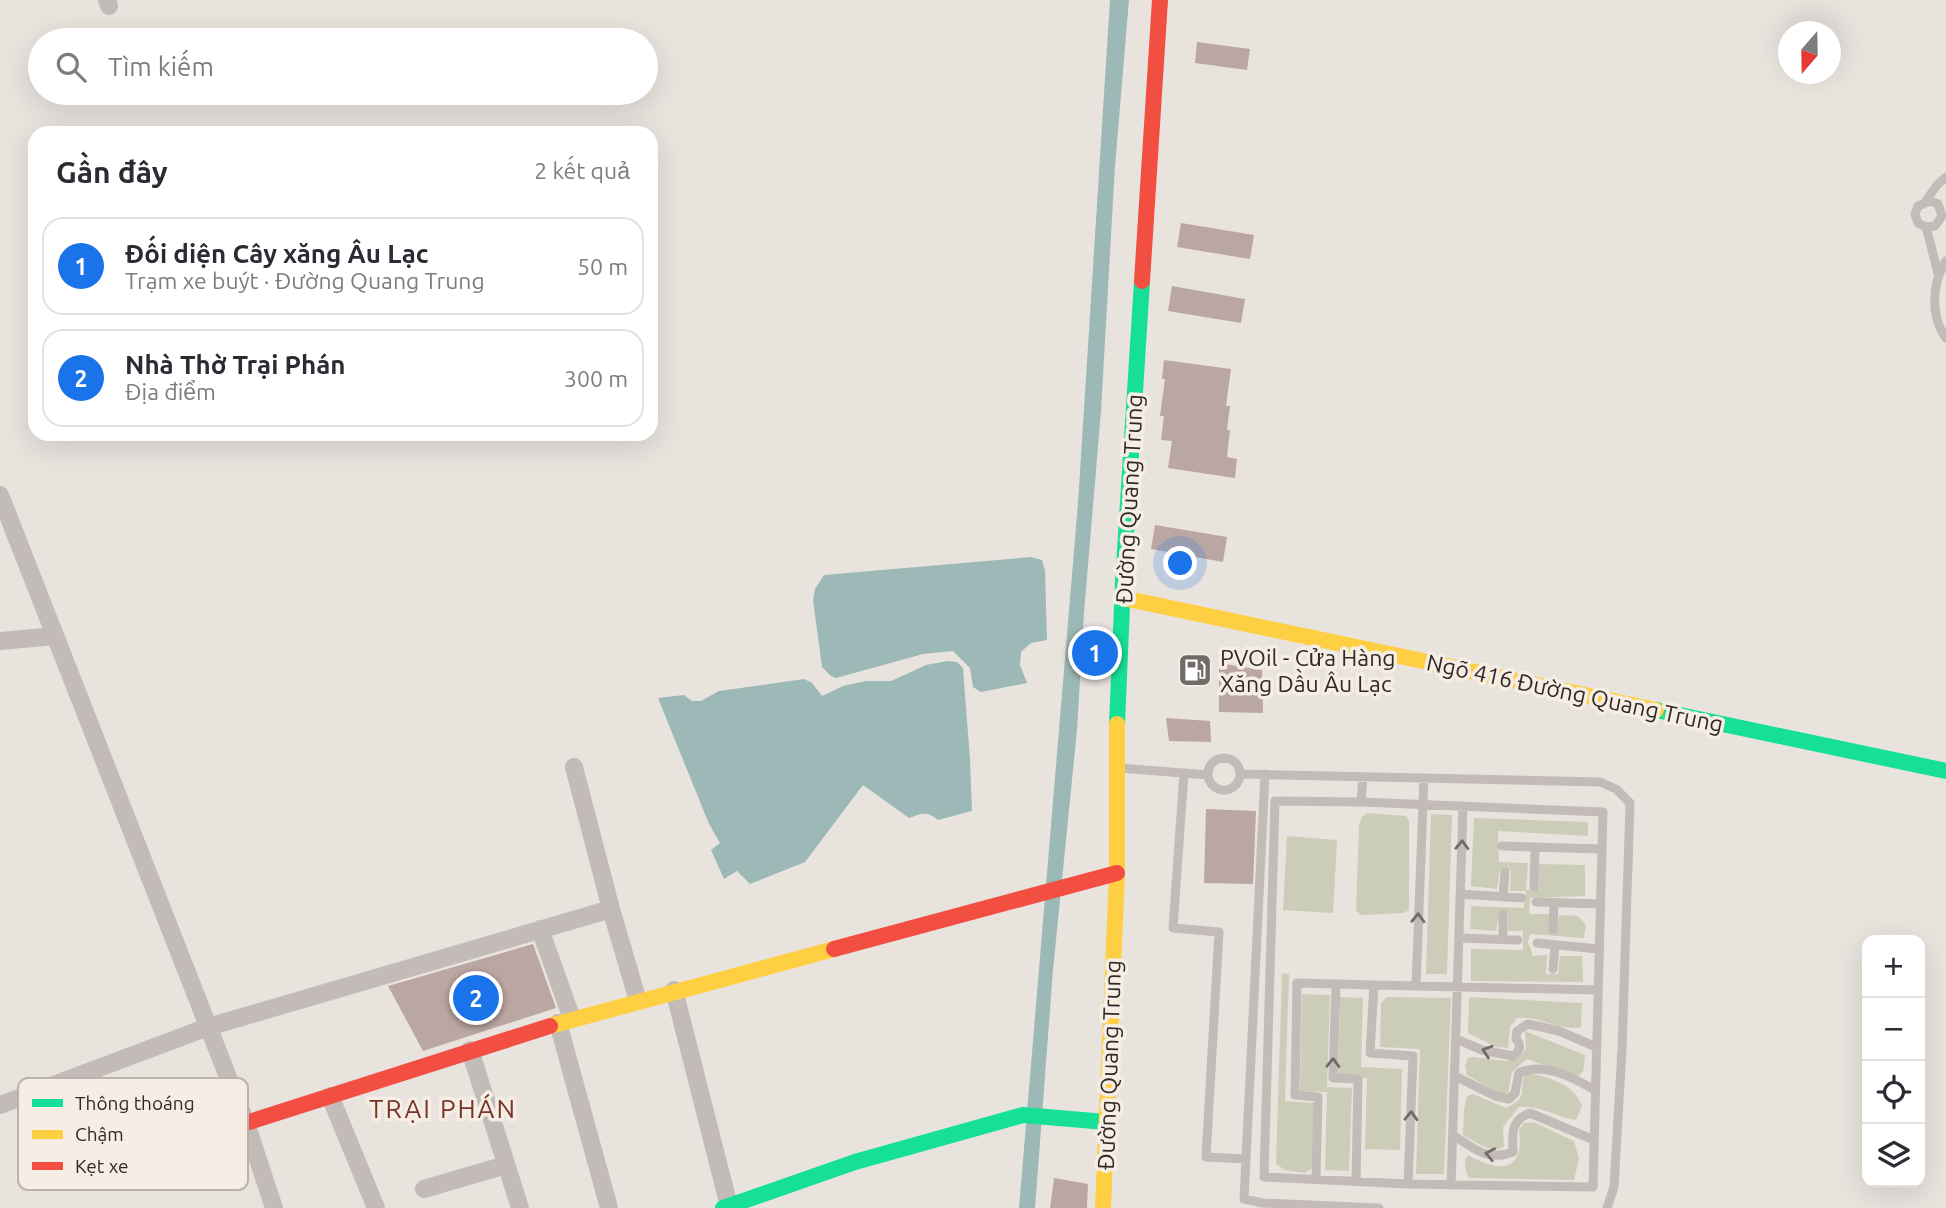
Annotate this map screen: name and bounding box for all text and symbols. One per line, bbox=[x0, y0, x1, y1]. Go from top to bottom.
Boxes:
north arrow bbox=[1778, 21, 1841, 84]
search box bbox=[28, 28, 658, 105]
icon: search bbox=[52, 48, 90, 86]
text: Tìm kiếm bbox=[108, 52, 214, 81]
text: Gần đây bbox=[56, 155, 168, 189]
text: 2 kết quả bbox=[534, 158, 630, 183]
text: Đối diện Cây xăng Âu Lạc bbox=[125, 239, 429, 268]
text: 1 bbox=[75, 254, 87, 279]
text: 50 m bbox=[577, 254, 628, 279]
text: Trạm xe buýt · Đường Quang Trung bbox=[125, 268, 485, 293]
text: Nhà Thờ Trại Phán bbox=[125, 350, 346, 379]
text: 2 bbox=[75, 366, 87, 391]
text: 300 m bbox=[564, 366, 628, 391]
text: Địa điểm bbox=[125, 379, 216, 404]
street label: Đường Quang Trung bbox=[1111, 394, 1147, 604]
your location bbox=[1163, 546, 1197, 580]
pin: 1 bbox=[1072, 627, 1118, 679]
place label: PVOil - Cửa Hàng Xăng Dầu Âu Lạc bbox=[1220, 645, 1396, 696]
street label: Ngõ 416 Đường Quang Trung bbox=[1424, 649, 1726, 737]
fuel station icon: PVOil - Cửa Hàng Xăng Dầu Âu Lạc bbox=[1176, 651, 1214, 689]
one-way arrow bbox=[1454, 840, 1470, 850]
one-way arrow bbox=[1411, 912, 1426, 923]
map controls bbox=[1862, 935, 1925, 1187]
button: + bbox=[1862, 935, 1925, 998]
street label: Đường Quang Trung bbox=[1093, 960, 1125, 1170]
pin: 2 bbox=[453, 972, 499, 1024]
button: − bbox=[1862, 998, 1925, 1061]
one-way arrow bbox=[1481, 1045, 1494, 1059]
one-way arrow bbox=[1326, 1058, 1341, 1069]
button: locate bbox=[1862, 1061, 1925, 1124]
legend bbox=[18, 1078, 248, 1190]
text: Thông thoáng bbox=[75, 1092, 195, 1114]
district label: TRẠI PHÁN bbox=[369, 1093, 517, 1123]
one-way arrow bbox=[1403, 1110, 1418, 1121]
text: Chậm bbox=[75, 1123, 124, 1145]
button: layers bbox=[1862, 1124, 1925, 1187]
one-way arrow bbox=[1484, 1147, 1496, 1162]
text: Kẹt xe bbox=[75, 1155, 129, 1177]

